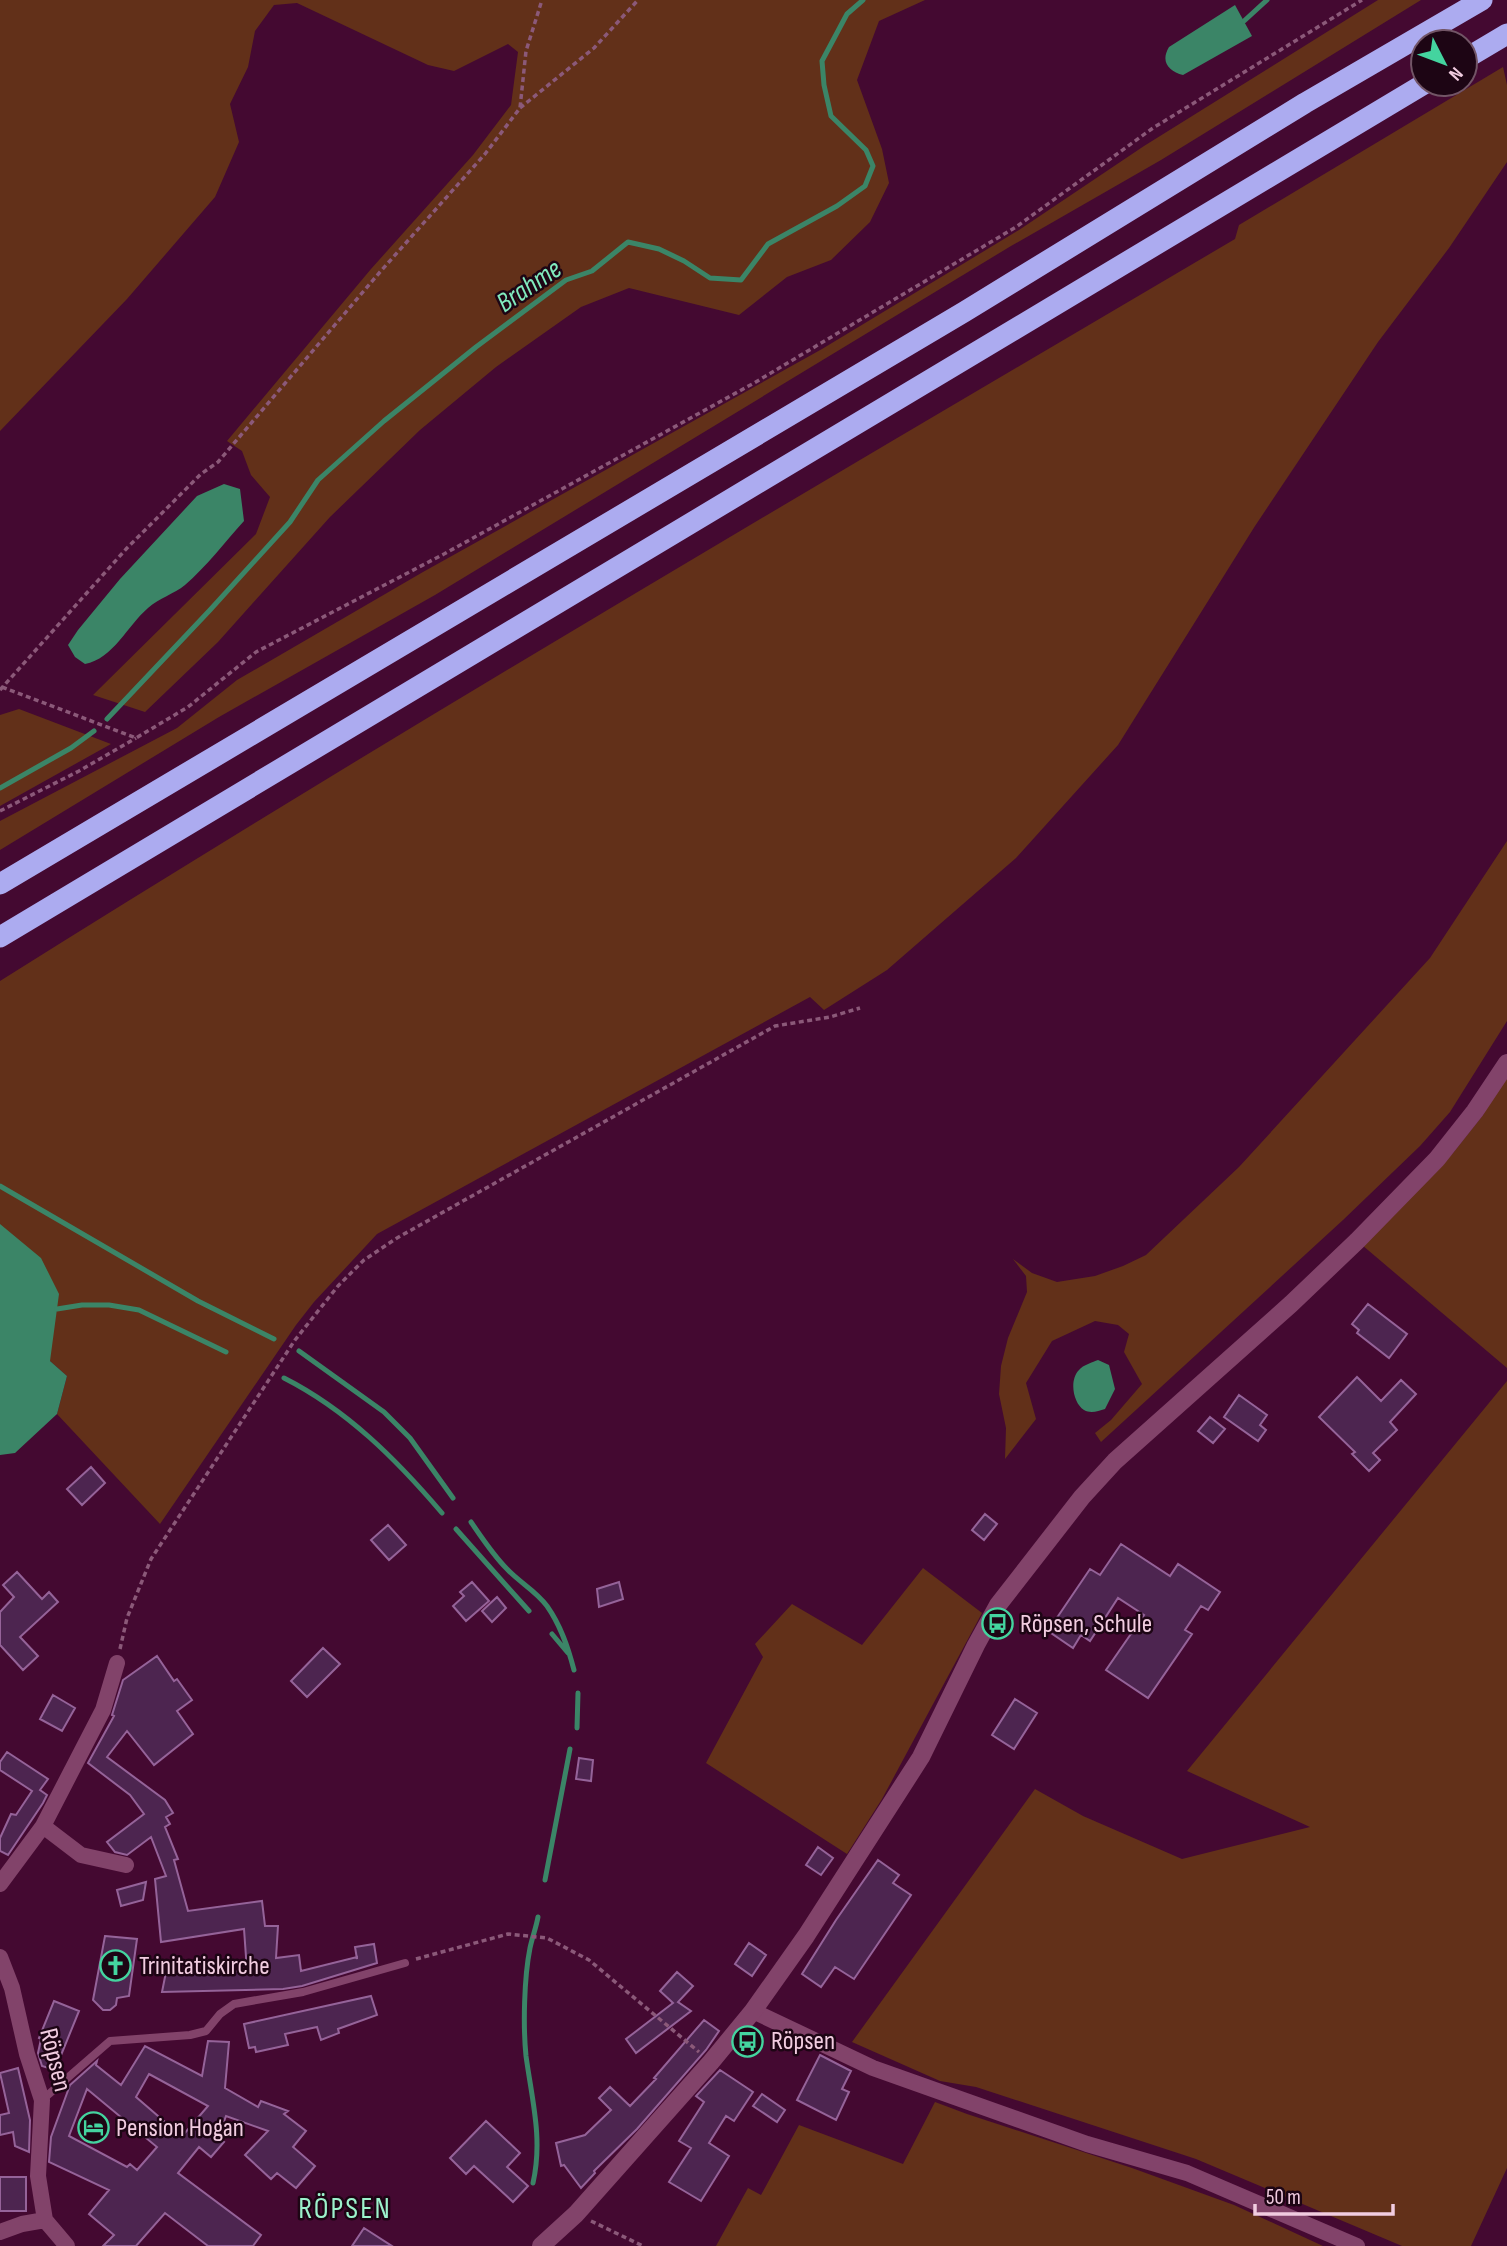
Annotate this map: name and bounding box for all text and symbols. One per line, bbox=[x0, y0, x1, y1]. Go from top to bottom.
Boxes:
north arrow bbox=[1409, 28, 1479, 98]
text: N bbox=[1444, 62, 1467, 85]
water label: Brahme bbox=[490, 252, 568, 320]
bus stop icon: Röpsen, Schule bbox=[980, 1607, 1014, 1641]
place label: Röpsen, Schule bbox=[1020, 1609, 1152, 1640]
church icon: Trinitatiskirche bbox=[99, 1949, 133, 1983]
place label: Trinitatiskirche bbox=[139, 1951, 270, 1982]
bus stop icon: Röpsen bbox=[731, 2024, 765, 2058]
street label: Röpsen bbox=[32, 2025, 78, 2095]
place label: Röpsen bbox=[771, 2026, 835, 2057]
hotel icon: Pension Hogan bbox=[76, 2111, 110, 2145]
place label: Pension Hogan bbox=[116, 2113, 244, 2144]
scale bar bbox=[1255, 2172, 1393, 2216]
text: 50 m bbox=[1266, 2185, 1301, 2210]
district label: RÖPSEN bbox=[298, 2191, 392, 2227]

